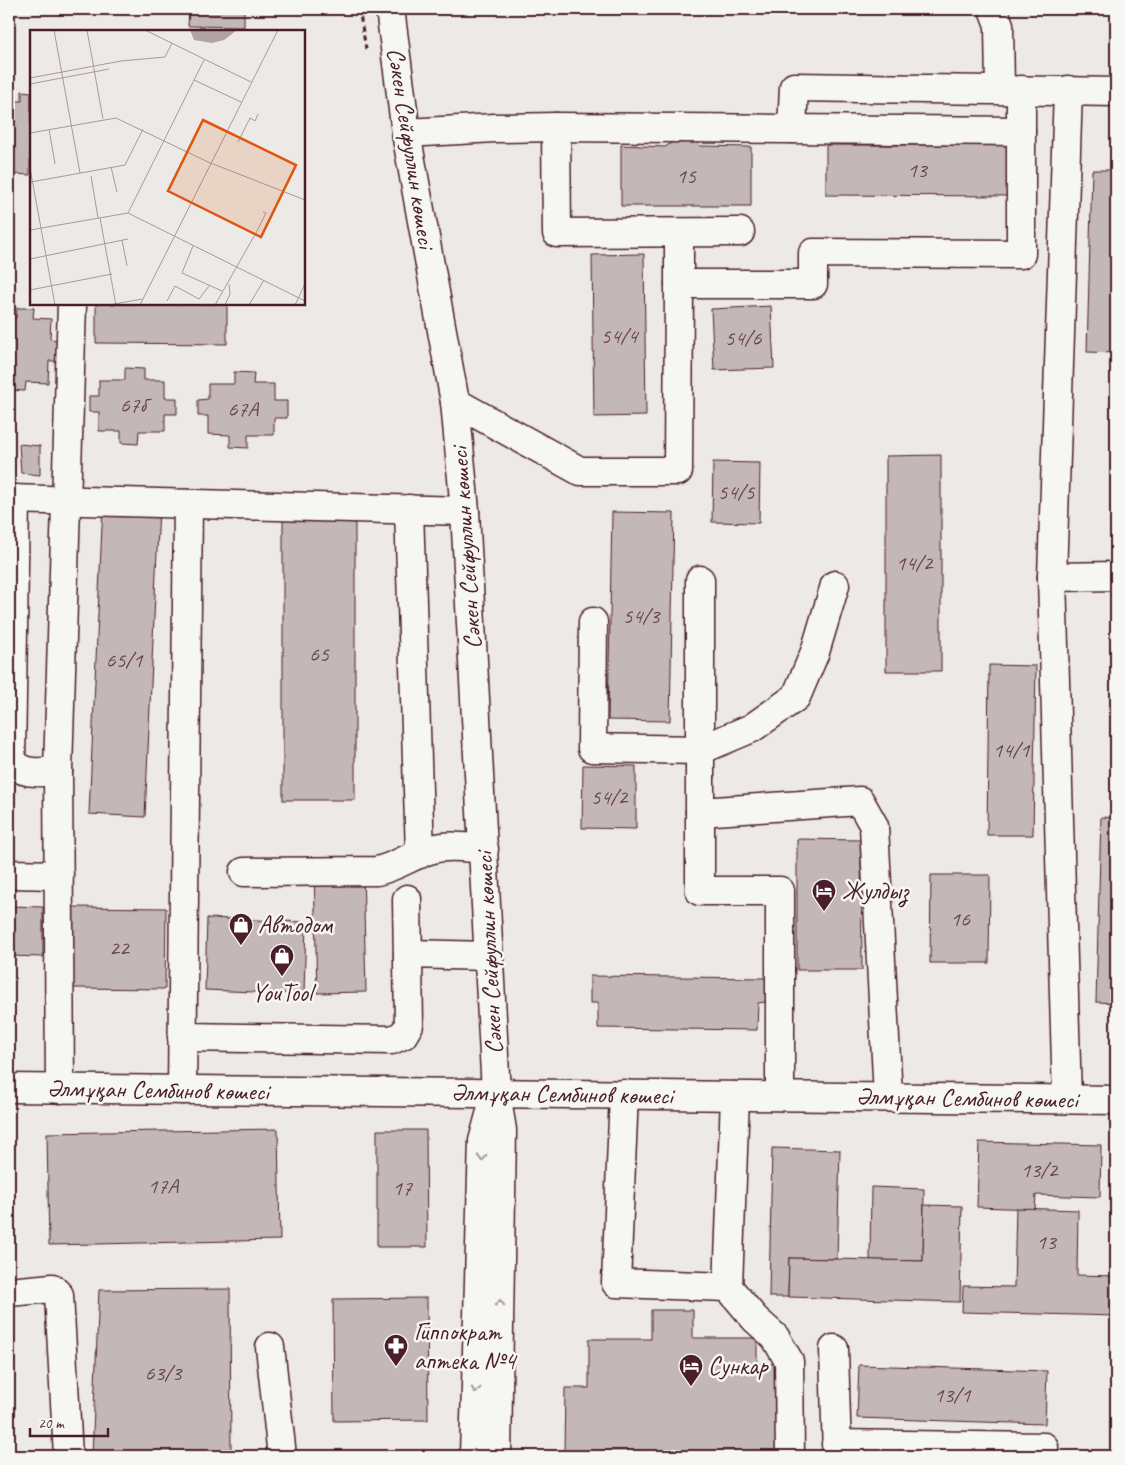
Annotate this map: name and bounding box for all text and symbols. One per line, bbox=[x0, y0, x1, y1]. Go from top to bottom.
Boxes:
inset map bbox=[30, 30, 305, 305]
street label: Сәкен Сейфуллин көшесі bbox=[379, 45, 443, 254]
house number: 13 bbox=[907, 156, 929, 184]
house number: 15 bbox=[676, 162, 697, 190]
house number: 54/4 bbox=[601, 322, 640, 350]
house number: 54/6 bbox=[725, 324, 763, 352]
house number: 67б bbox=[120, 391, 153, 419]
house number: 67А bbox=[228, 395, 259, 423]
street label: Сәкен Сейфуллин көшесі bbox=[443, 442, 489, 650]
house number: 54/5 bbox=[718, 478, 756, 506]
house number: 14/2 bbox=[896, 549, 935, 577]
house number: 54/3 bbox=[623, 602, 662, 630]
house number: 65 bbox=[309, 640, 330, 668]
house number: 65/1 bbox=[106, 646, 144, 674]
house number: 14/1 bbox=[993, 736, 1031, 764]
house number: 54/2 bbox=[591, 783, 630, 811]
street label: Сәкен Сейфуллин көшесі bbox=[468, 848, 510, 1055]
place label: Жулдыз bbox=[842, 875, 910, 908]
hotel icon: Жулдыз bbox=[811, 878, 837, 912]
house number: 16 bbox=[950, 905, 971, 933]
place label: Автодом bbox=[258, 909, 333, 941]
shop icon: Автодом bbox=[228, 912, 254, 946]
house number: 22 bbox=[109, 934, 131, 962]
shop icon: YouTool bbox=[269, 943, 295, 977]
place label: YouTool bbox=[252, 977, 317, 1009]
street label: Әлмұқан Сембинов көшесі bbox=[47, 1072, 272, 1108]
street label: Әлмұқан Сембинов көшесі bbox=[451, 1076, 676, 1112]
street label: Әлмұқан Сембинов көшесі bbox=[856, 1080, 1081, 1116]
one-way arrow bbox=[477, 1154, 488, 1162]
house number: 13/2 bbox=[1021, 1156, 1060, 1184]
house number: 17А bbox=[148, 1172, 179, 1200]
house number: 17 bbox=[392, 1174, 413, 1202]
house number: 13 bbox=[1036, 1228, 1058, 1256]
one-way arrow bbox=[495, 1298, 505, 1306]
place label: Гиппократ аптека №4 bbox=[414, 1316, 518, 1377]
pharmacy icon: Гиппократ аптека №4 bbox=[383, 1333, 409, 1367]
place label: Сункар bbox=[708, 1350, 769, 1382]
hotel icon: Сункар bbox=[678, 1353, 704, 1387]
house number: 63/3 bbox=[145, 1359, 184, 1387]
house number: 13/1 bbox=[934, 1381, 972, 1409]
one-way arrow bbox=[470, 1386, 481, 1394]
scale bar bbox=[30, 1405, 108, 1437]
text: 20 m bbox=[38, 1414, 65, 1433]

